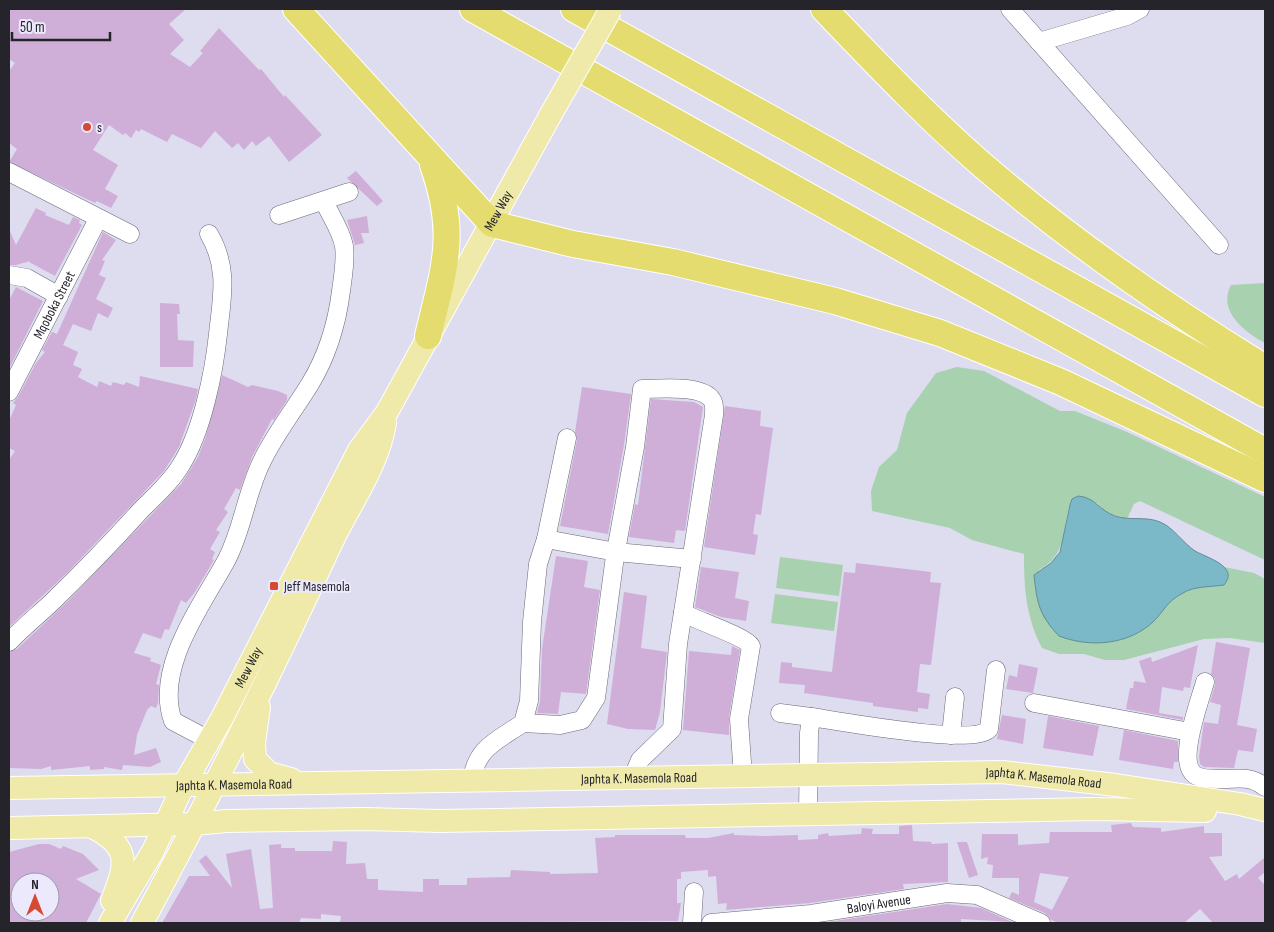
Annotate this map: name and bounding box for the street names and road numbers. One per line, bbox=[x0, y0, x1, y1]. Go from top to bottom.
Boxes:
street label: Mew Way bbox=[480, 187, 517, 234]
street label: Mqoboka Street bbox=[30, 268, 79, 342]
street label: Mew Way bbox=[231, 644, 266, 691]
street label: Japhta K. Masemola Road bbox=[985, 764, 1102, 792]
street label: Japhta K. Masemola Road bbox=[580, 769, 697, 788]
street label: Japhta K. Masemola Road bbox=[175, 775, 292, 794]
street label: Baloyi Avenue bbox=[846, 891, 912, 917]

